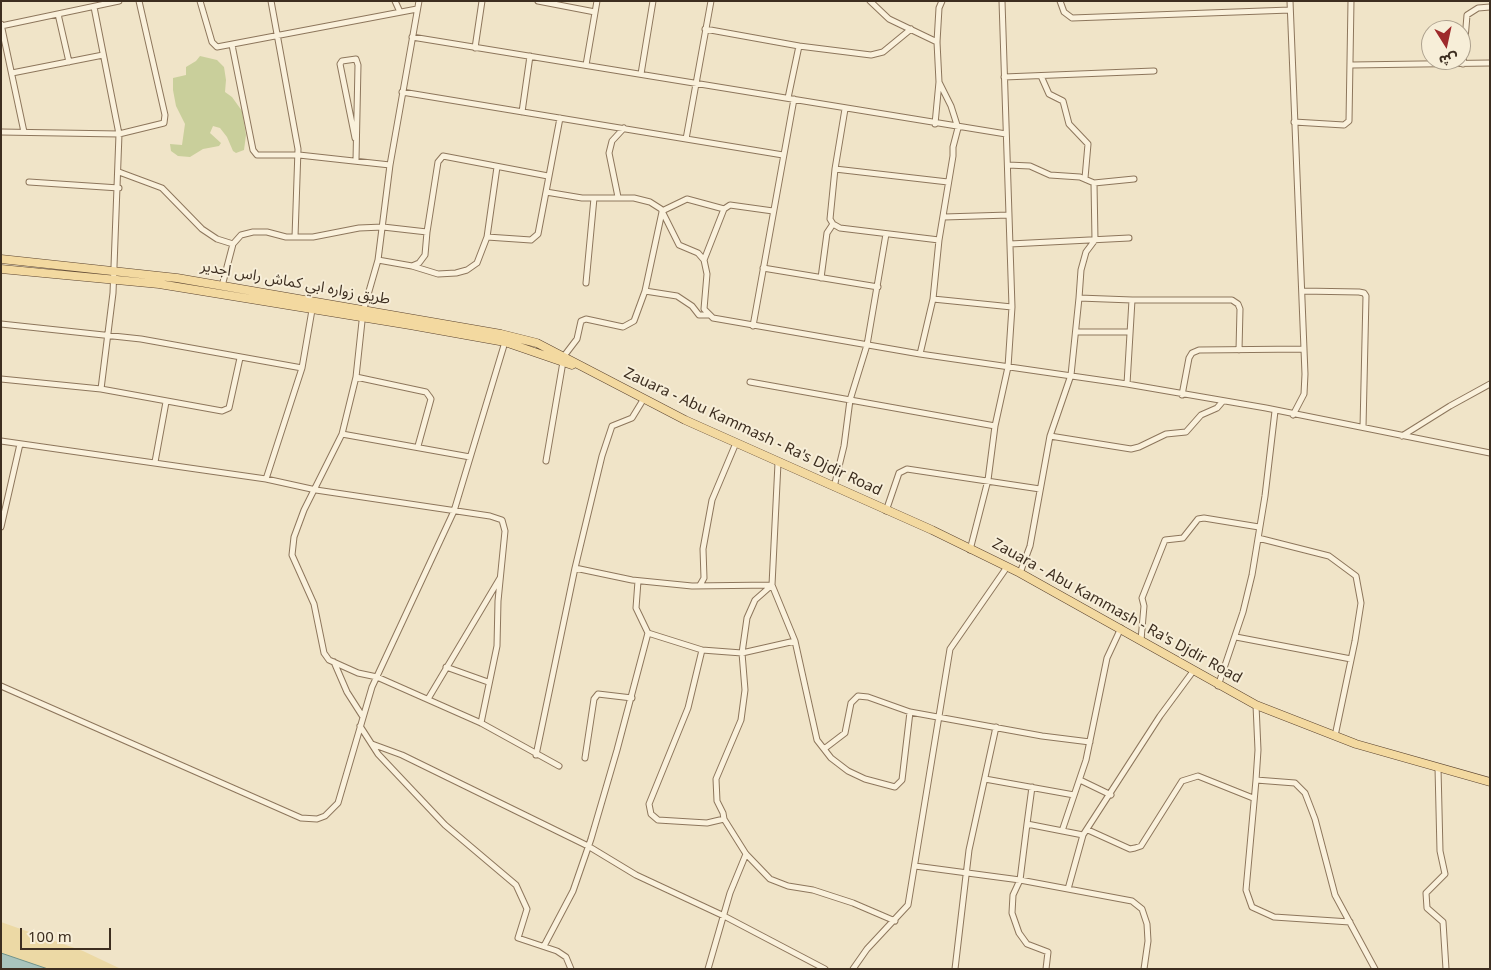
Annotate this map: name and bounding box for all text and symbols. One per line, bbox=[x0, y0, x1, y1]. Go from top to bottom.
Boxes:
north arrow bbox=[1421, 20, 1471, 70]
text: ش bbox=[1437, 43, 1460, 75]
street label: طريق زواره ابي كماش راس اجدير bbox=[199, 259, 391, 311]
street label: Zauara - Abu Kammash - Ra's Djdir Road bbox=[620, 366, 884, 502]
street label: Zauara - Abu Kammash - Ra's Djdir Road bbox=[988, 537, 1244, 689]
scale bar bbox=[22, 918, 114, 950]
text: 100 m bbox=[28, 921, 72, 953]

